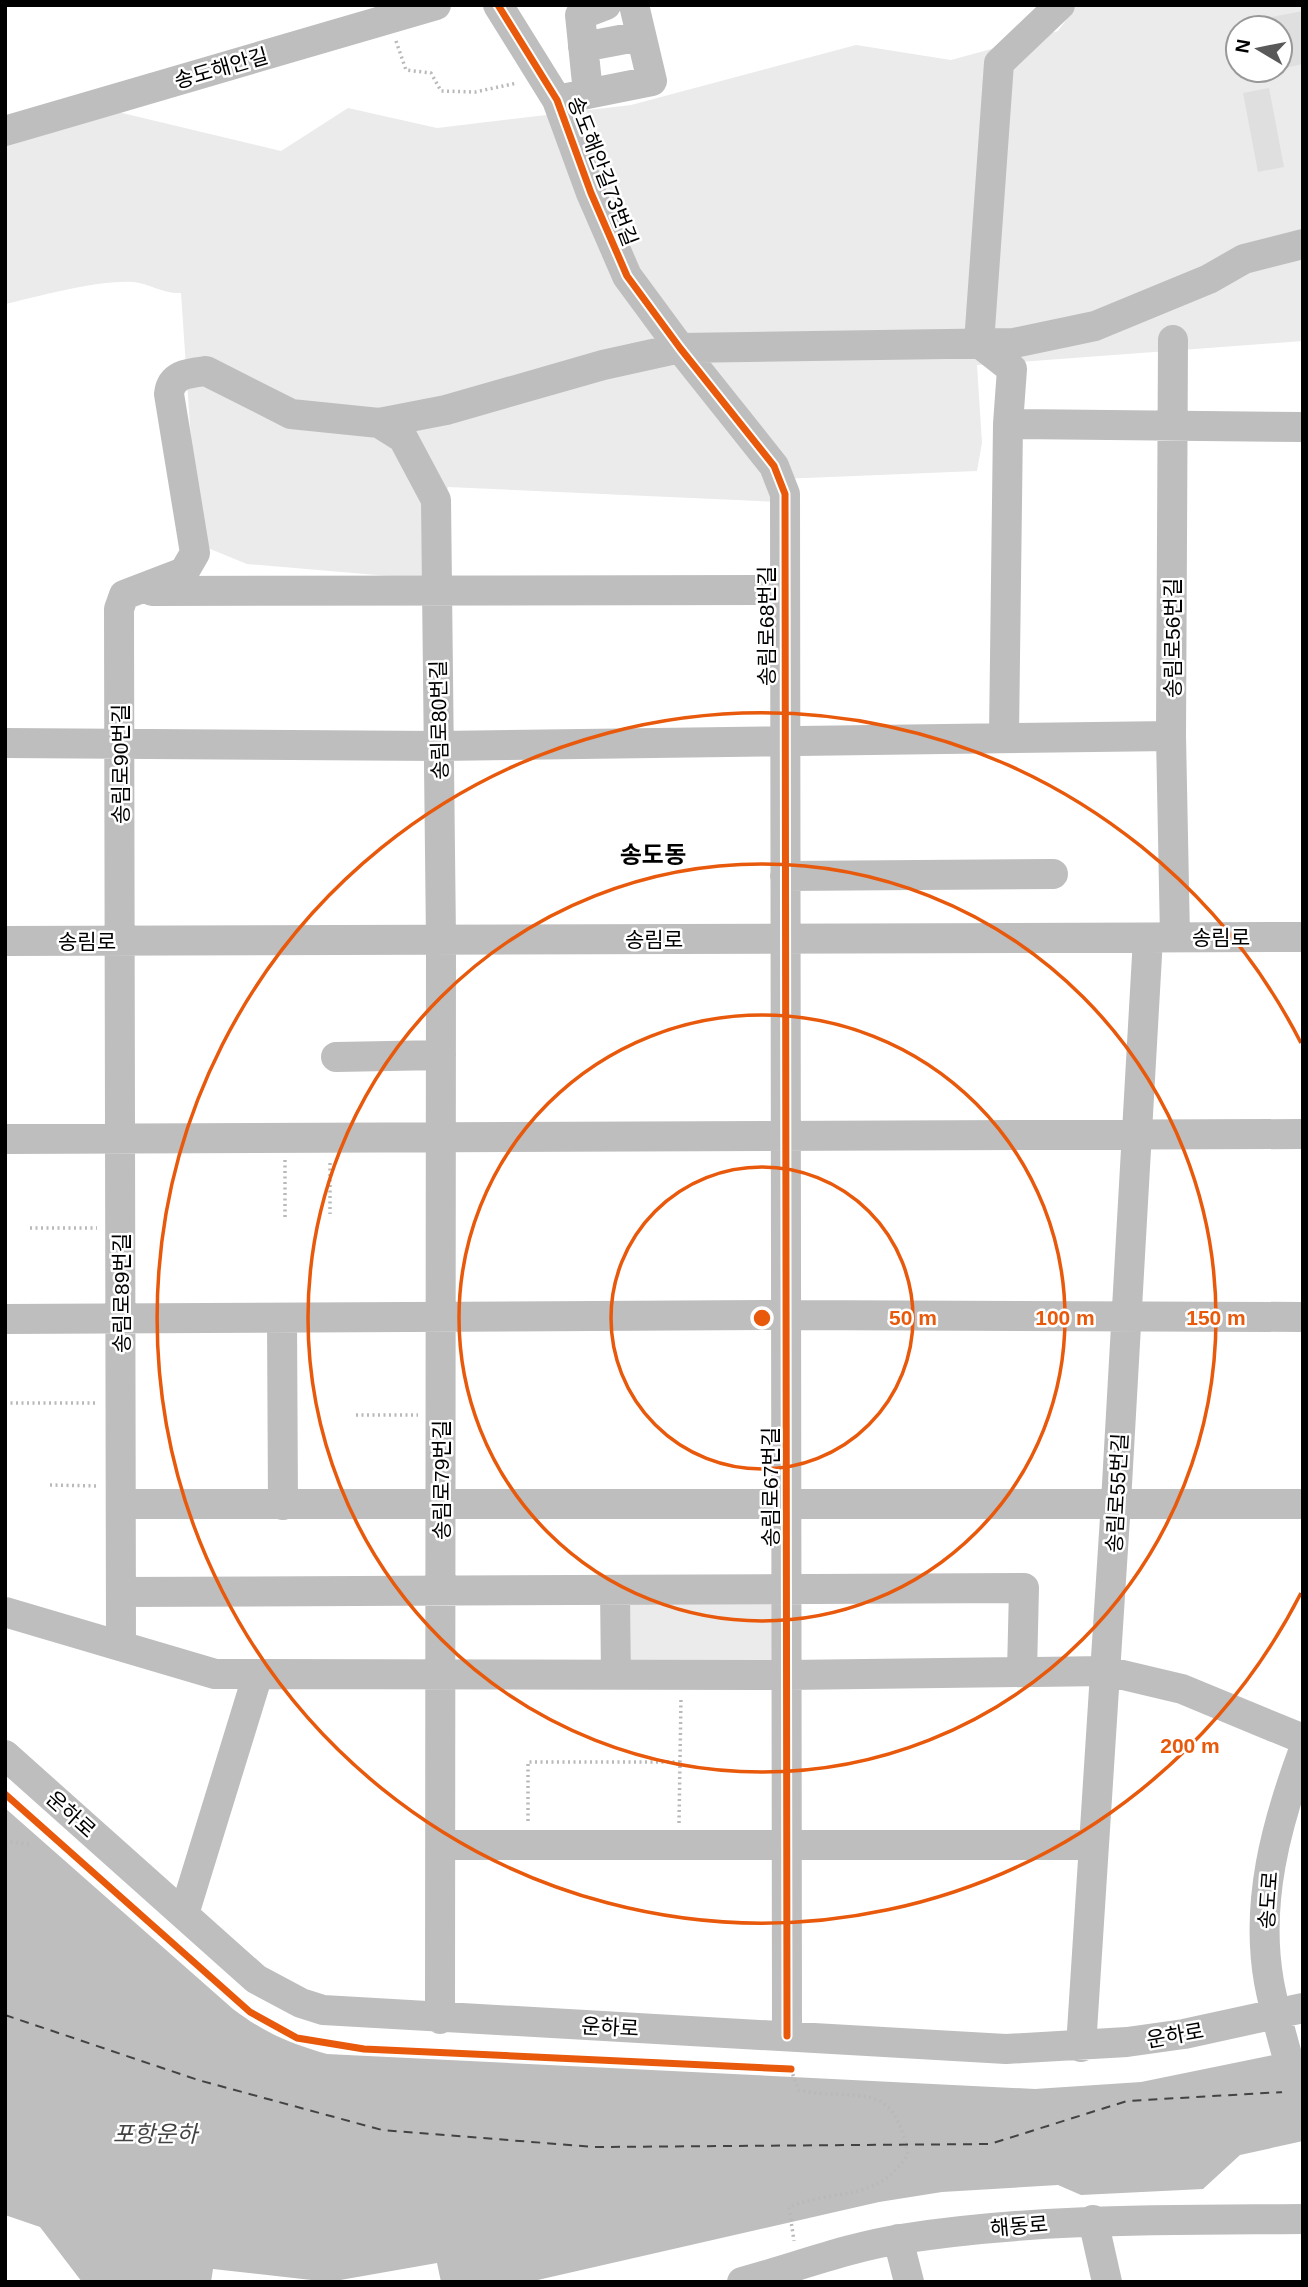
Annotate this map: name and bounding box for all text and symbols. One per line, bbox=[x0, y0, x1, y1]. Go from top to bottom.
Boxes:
north arrow bbox=[1224, 14, 1294, 84]
text: N bbox=[1231, 38, 1254, 55]
street label: 송도해안길 bbox=[171, 44, 271, 92]
street label: 송도해안길73번길 bbox=[564, 93, 642, 249]
street label: 송림로68번길 bbox=[755, 566, 778, 686]
street label: 송림로56번길 bbox=[1161, 578, 1184, 698]
street label: 송림로80번길 bbox=[426, 660, 452, 780]
street label: 송림로90번길 bbox=[109, 704, 132, 824]
district label: 송도동 bbox=[620, 841, 686, 868]
street label: 송림로 bbox=[1192, 926, 1250, 949]
street label: 송림로 bbox=[625, 928, 683, 951]
street label: 송림로 bbox=[58, 930, 116, 953]
street label: 송림로89번길 bbox=[110, 1233, 133, 1353]
centre of rings bbox=[750, 1306, 774, 1330]
text: 50 m bbox=[889, 1306, 937, 1329]
text: 100 m bbox=[1035, 1306, 1095, 1329]
text: 150 m bbox=[1186, 1306, 1246, 1329]
street label: 송림로79번길 bbox=[430, 1420, 453, 1540]
street label: 송림로67번길 bbox=[759, 1427, 782, 1547]
street label: 송림로55번길 bbox=[1102, 1432, 1132, 1554]
text: 200 m bbox=[1160, 1734, 1220, 1757]
street label: 운하로 bbox=[42, 1786, 100, 1842]
street label: 송도로 bbox=[1255, 1870, 1281, 1930]
street label: 운하로 bbox=[580, 2014, 640, 2040]
street label: 운하로 bbox=[1144, 2019, 1206, 2051]
water label: 포항운하 bbox=[113, 2121, 200, 2147]
street label: 해동로 bbox=[989, 2212, 1049, 2240]

